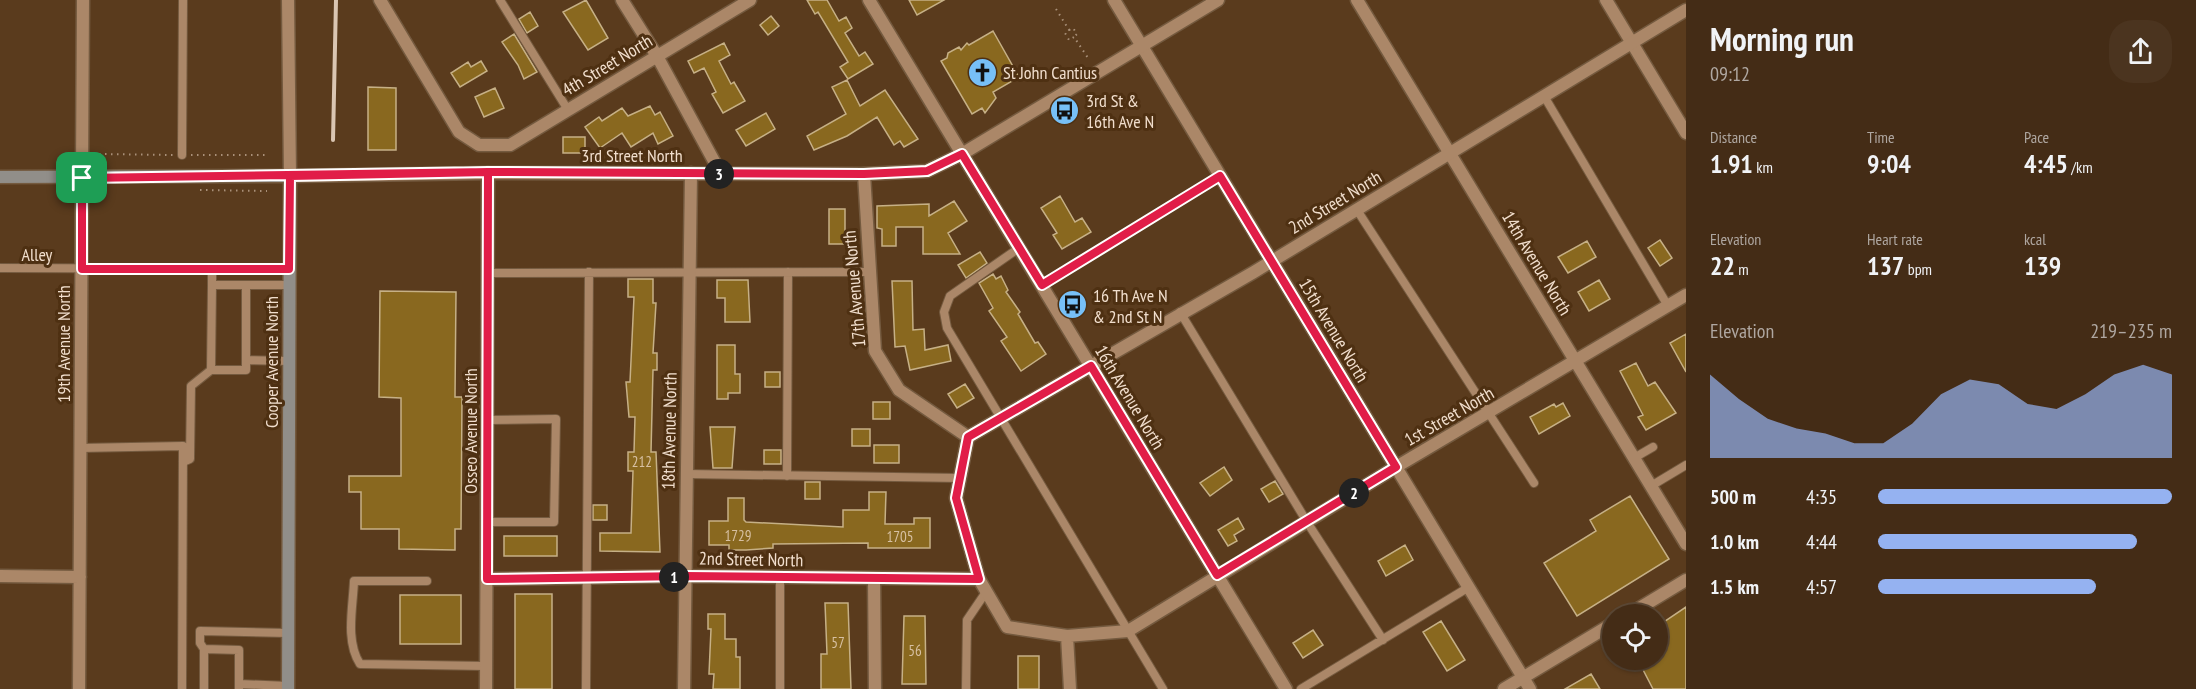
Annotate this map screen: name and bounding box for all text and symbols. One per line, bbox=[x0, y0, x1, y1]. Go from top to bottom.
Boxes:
text: Morning run bbox=[1710, 17, 1854, 60]
button: share bbox=[2109, 20, 2172, 83]
street label: 4th Street North bbox=[558, 29, 656, 101]
church icon: St John Cantius bbox=[966, 56, 998, 88]
place label: St John Cantius bbox=[1003, 61, 1097, 84]
text: 09:12 bbox=[1710, 61, 1750, 87]
place label: 3rd St & 16th Ave N bbox=[1086, 89, 1154, 133]
bus stop icon: 3rd St & 16th Ave N bbox=[1049, 94, 1081, 126]
text: Distance bbox=[1710, 127, 1757, 147]
text: Time bbox=[1867, 127, 1895, 147]
text: Pace bbox=[2024, 127, 2049, 147]
street label: 3rd Street North bbox=[581, 144, 683, 167]
text: 1.91 bbox=[1710, 147, 1753, 180]
text: 9:04 bbox=[1867, 147, 1911, 180]
text: 4:45 bbox=[2024, 147, 2068, 180]
pin bbox=[56, 152, 107, 203]
text: km bbox=[1753, 157, 1773, 177]
text: /km bbox=[2068, 157, 2093, 177]
pin: 3 bbox=[704, 159, 734, 189]
icon: arrive bbox=[65, 161, 98, 194]
text: 3 bbox=[715, 164, 723, 184]
street label: 2nd Street North bbox=[1284, 165, 1386, 239]
street label: 14th Avenue North bbox=[1497, 207, 1577, 319]
text: Elevation bbox=[1710, 229, 1761, 249]
text: Heart rate bbox=[1867, 229, 1923, 249]
text: kcal bbox=[2024, 229, 2046, 249]
street label: 17th Avenue North bbox=[837, 230, 871, 348]
street label: Alley bbox=[22, 243, 53, 266]
text: 22 bbox=[1710, 249, 1735, 282]
text: 137 bbox=[1867, 249, 1904, 282]
text: 139 bbox=[2024, 249, 2061, 282]
text: m bbox=[1735, 259, 1749, 279]
text: bpm bbox=[1904, 259, 1932, 279]
street label: 15th Avenue North bbox=[1294, 274, 1374, 386]
place label: 16 Th Ave N & 2nd St N bbox=[1093, 284, 1168, 328]
street label: 19th Avenue North bbox=[52, 285, 75, 403]
bus stop icon: 16 Th Ave N & 2nd St N bbox=[1056, 289, 1088, 321]
street label: Cooper Avenue North bbox=[260, 296, 283, 428]
text: Elevation bbox=[1710, 318, 1774, 344]
text: 219–235 m bbox=[2090, 318, 2172, 344]
street label: 16th Avenue North bbox=[1090, 341, 1170, 453]
street label: Osseo Avenue North bbox=[459, 368, 482, 494]
street label: 18th Avenue North bbox=[656, 372, 682, 490]
street label: 1st Street North bbox=[1400, 381, 1498, 451]
house number: 212 bbox=[632, 452, 652, 471]
pin: 2 bbox=[1339, 478, 1369, 508]
text: 2 bbox=[1350, 483, 1358, 503]
text: 500 m bbox=[1710, 484, 1756, 510]
text: 4:35 bbox=[1806, 484, 1837, 510]
house number: 1729 bbox=[724, 526, 752, 545]
house number: 1705 bbox=[886, 527, 914, 546]
text: 1.0 km bbox=[1710, 529, 1759, 555]
text: 4:44 bbox=[1806, 529, 1837, 555]
street label: 2nd Street North bbox=[699, 547, 803, 571]
pin: 1 bbox=[659, 562, 689, 592]
text: 1 bbox=[670, 567, 678, 587]
text: 1.5 km bbox=[1710, 574, 1759, 600]
text: 4:57 bbox=[1806, 574, 1837, 600]
map controls bbox=[1602, 604, 1668, 670]
button: locate bbox=[1602, 604, 1668, 670]
house number: 57 bbox=[831, 633, 845, 652]
house number: 56 bbox=[908, 641, 922, 660]

